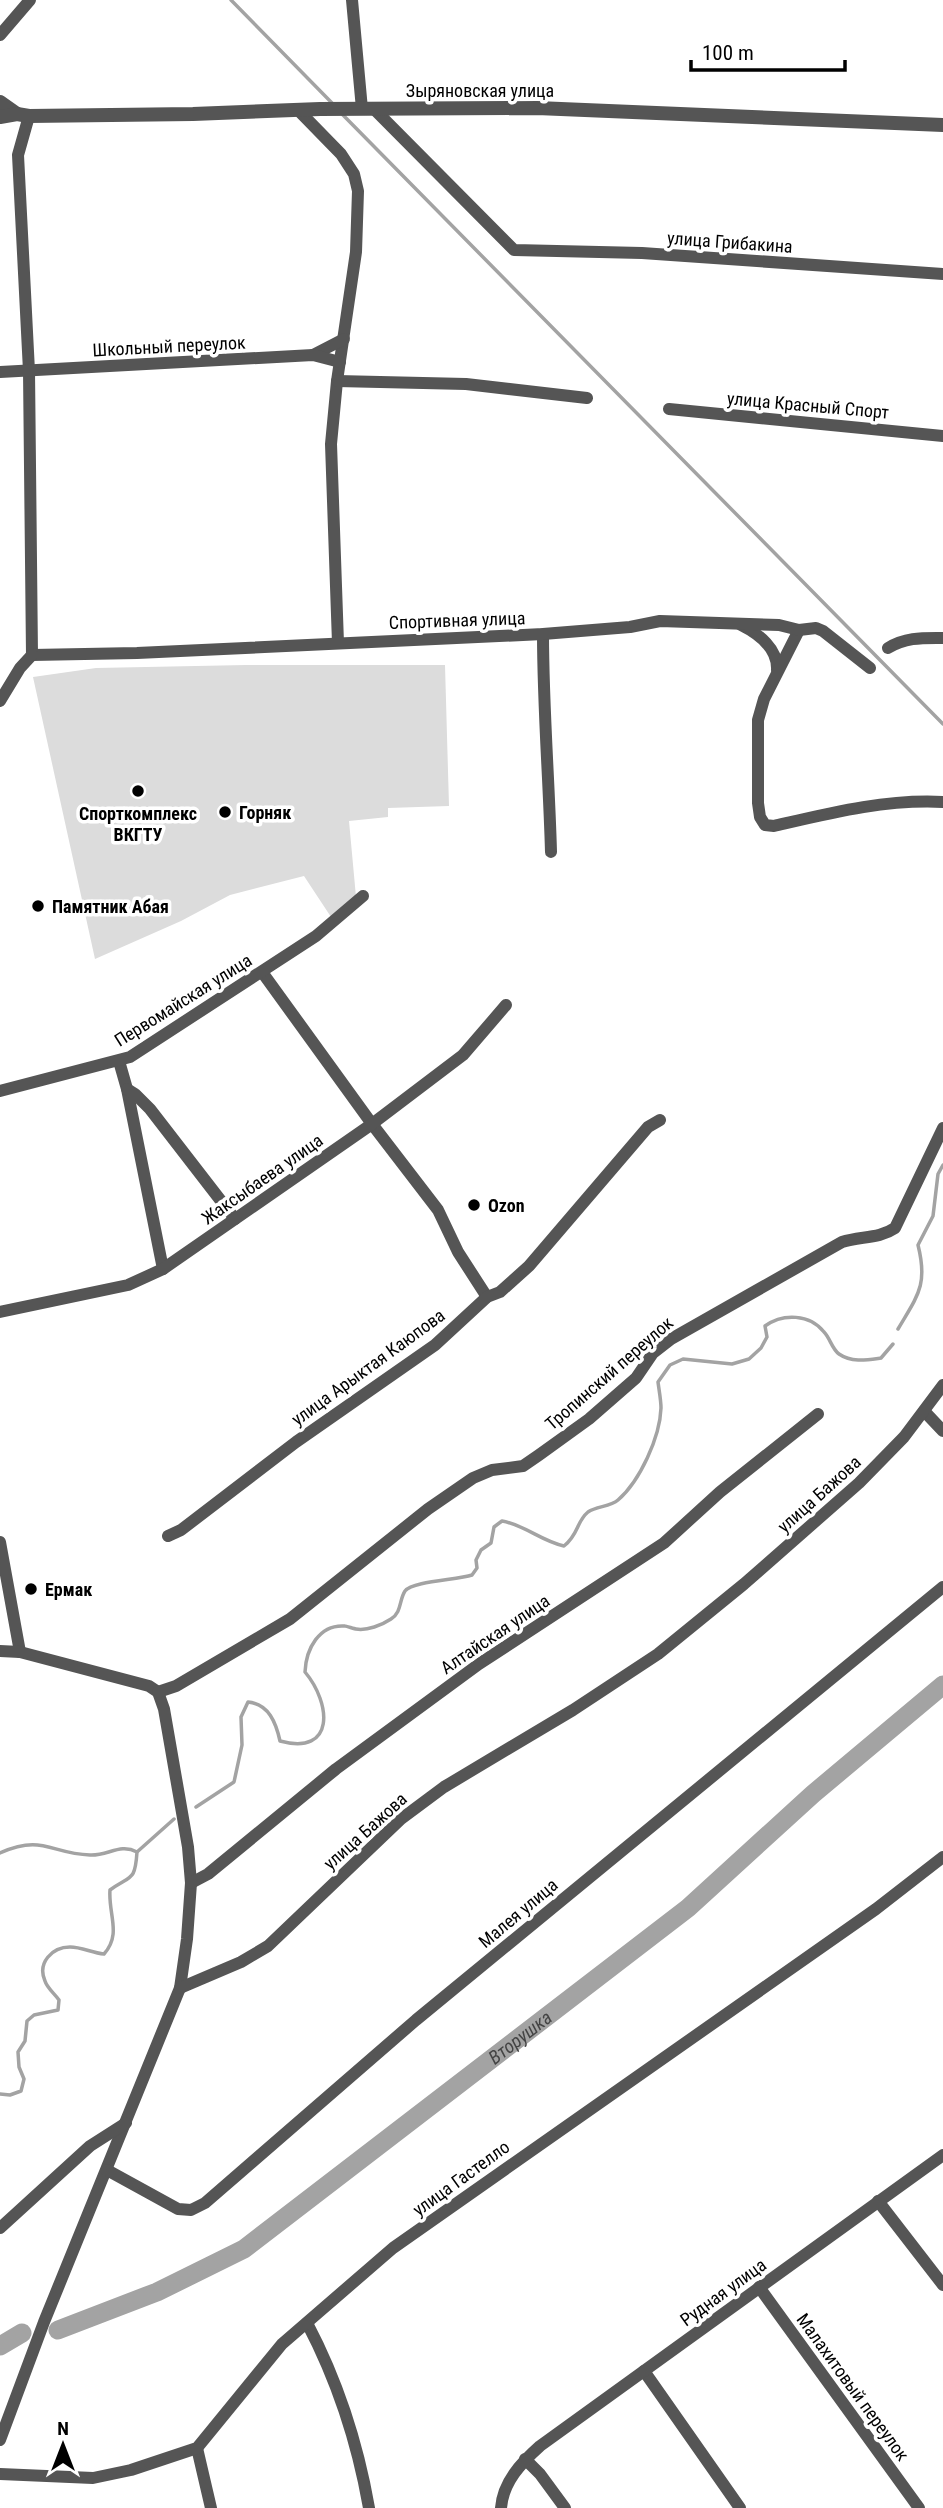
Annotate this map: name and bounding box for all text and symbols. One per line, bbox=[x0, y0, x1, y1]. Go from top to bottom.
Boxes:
scale bar bbox=[691, 28, 845, 72]
text: 100 m bbox=[702, 41, 754, 65]
street label: Зыряновская улица bbox=[406, 80, 554, 101]
street label: улица Грибакина bbox=[667, 227, 793, 257]
street label: Школьный переулок bbox=[92, 331, 246, 360]
street label: улица Красный Спорт bbox=[726, 387, 890, 423]
street label: Спортивная улица bbox=[388, 607, 526, 633]
marker: Спорткомплекс ВКГТУ bbox=[130, 783, 146, 799]
place label: Горняк bbox=[239, 802, 291, 823]
place label: Спорткомплекс ВКГТУ bbox=[79, 803, 197, 845]
marker: Горняк bbox=[217, 804, 233, 820]
place label: Памятник Абая bbox=[52, 896, 169, 917]
marker: Памятник Абая bbox=[30, 898, 46, 914]
street label: Первомайская улица bbox=[110, 949, 256, 1051]
street label: Жаксыбаева улица bbox=[197, 1129, 327, 1229]
place label: Ozon bbox=[488, 1195, 525, 1216]
marker: Ozon bbox=[466, 1197, 482, 1213]
street label: улица Арыктая Каюпова bbox=[287, 1304, 449, 1430]
street label: Тропинский переулок bbox=[541, 1312, 677, 1434]
street label: улица Бажова bbox=[773, 1451, 865, 1537]
place label: Ермак bbox=[45, 1579, 92, 1600]
marker: Ермак bbox=[23, 1581, 39, 1597]
street label: Алтайская улица bbox=[436, 1590, 554, 1678]
street label: улица Бажова bbox=[319, 1788, 411, 1874]
street label: Малея улица bbox=[474, 1874, 562, 1952]
water label: Вторушка bbox=[484, 2005, 556, 2069]
street label: улица Гастелло bbox=[409, 2136, 513, 2220]
street label: Рудная улица bbox=[676, 2254, 770, 2330]
street label: Малахитовый переулок bbox=[793, 2309, 914, 2465]
north arrow bbox=[28, 2410, 98, 2480]
text: N bbox=[57, 2417, 69, 2440]

